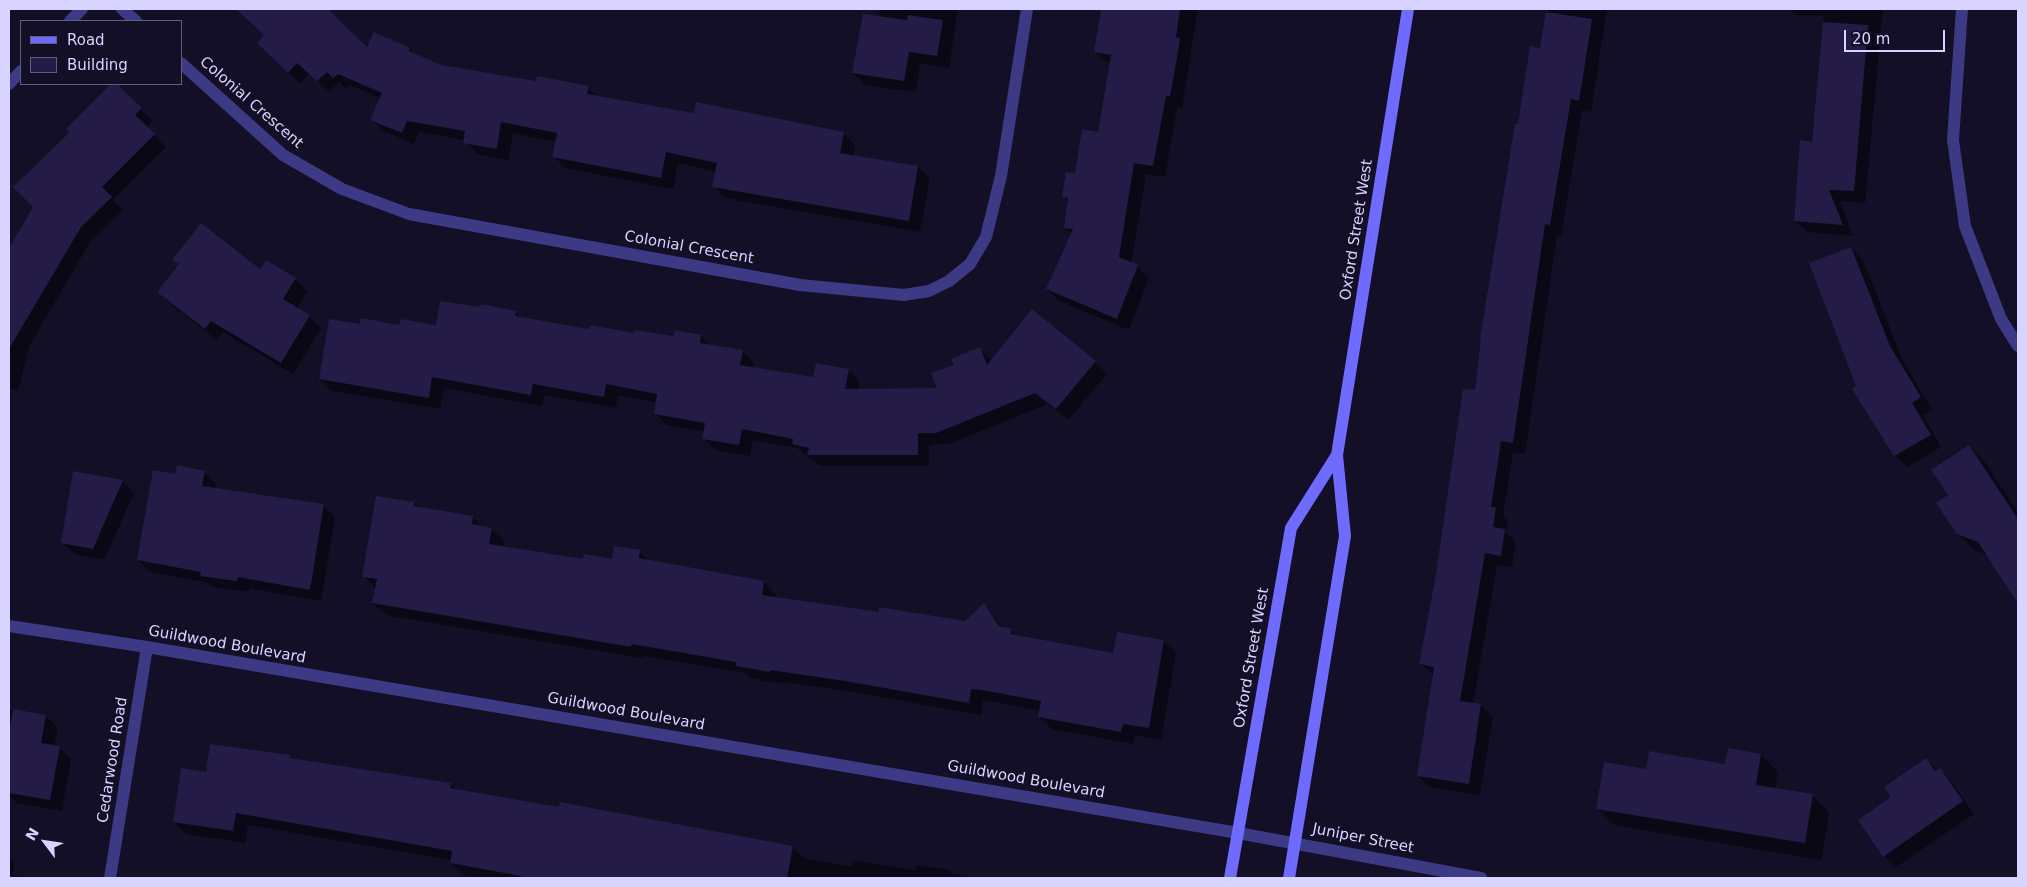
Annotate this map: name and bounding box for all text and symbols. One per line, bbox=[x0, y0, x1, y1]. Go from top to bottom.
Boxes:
legend bbox=[20, 20, 182, 85]
scale bar bbox=[1847, 20, 1948, 52]
text: 20 m bbox=[1852, 30, 1890, 48]
text: Road bbox=[67, 31, 105, 49]
street label: Colonial Crescent bbox=[196, 53, 306, 153]
text: Building bbox=[67, 56, 128, 74]
street label: Oxford Street West bbox=[1337, 158, 1377, 302]
street label: Colonial Crescent bbox=[623, 228, 755, 268]
street label: Oxford Street West bbox=[1231, 586, 1273, 730]
street label: Guildwood Boulevard bbox=[147, 622, 307, 668]
street label: Guildwood Boulevard bbox=[546, 689, 706, 735]
street label: Cedarwood Road bbox=[94, 696, 132, 824]
street label: Guildwood Boulevard bbox=[946, 757, 1106, 803]
north arrow bbox=[20, 817, 70, 867]
street label: Juniper Street bbox=[1311, 820, 1415, 858]
text: N bbox=[22, 825, 42, 843]

